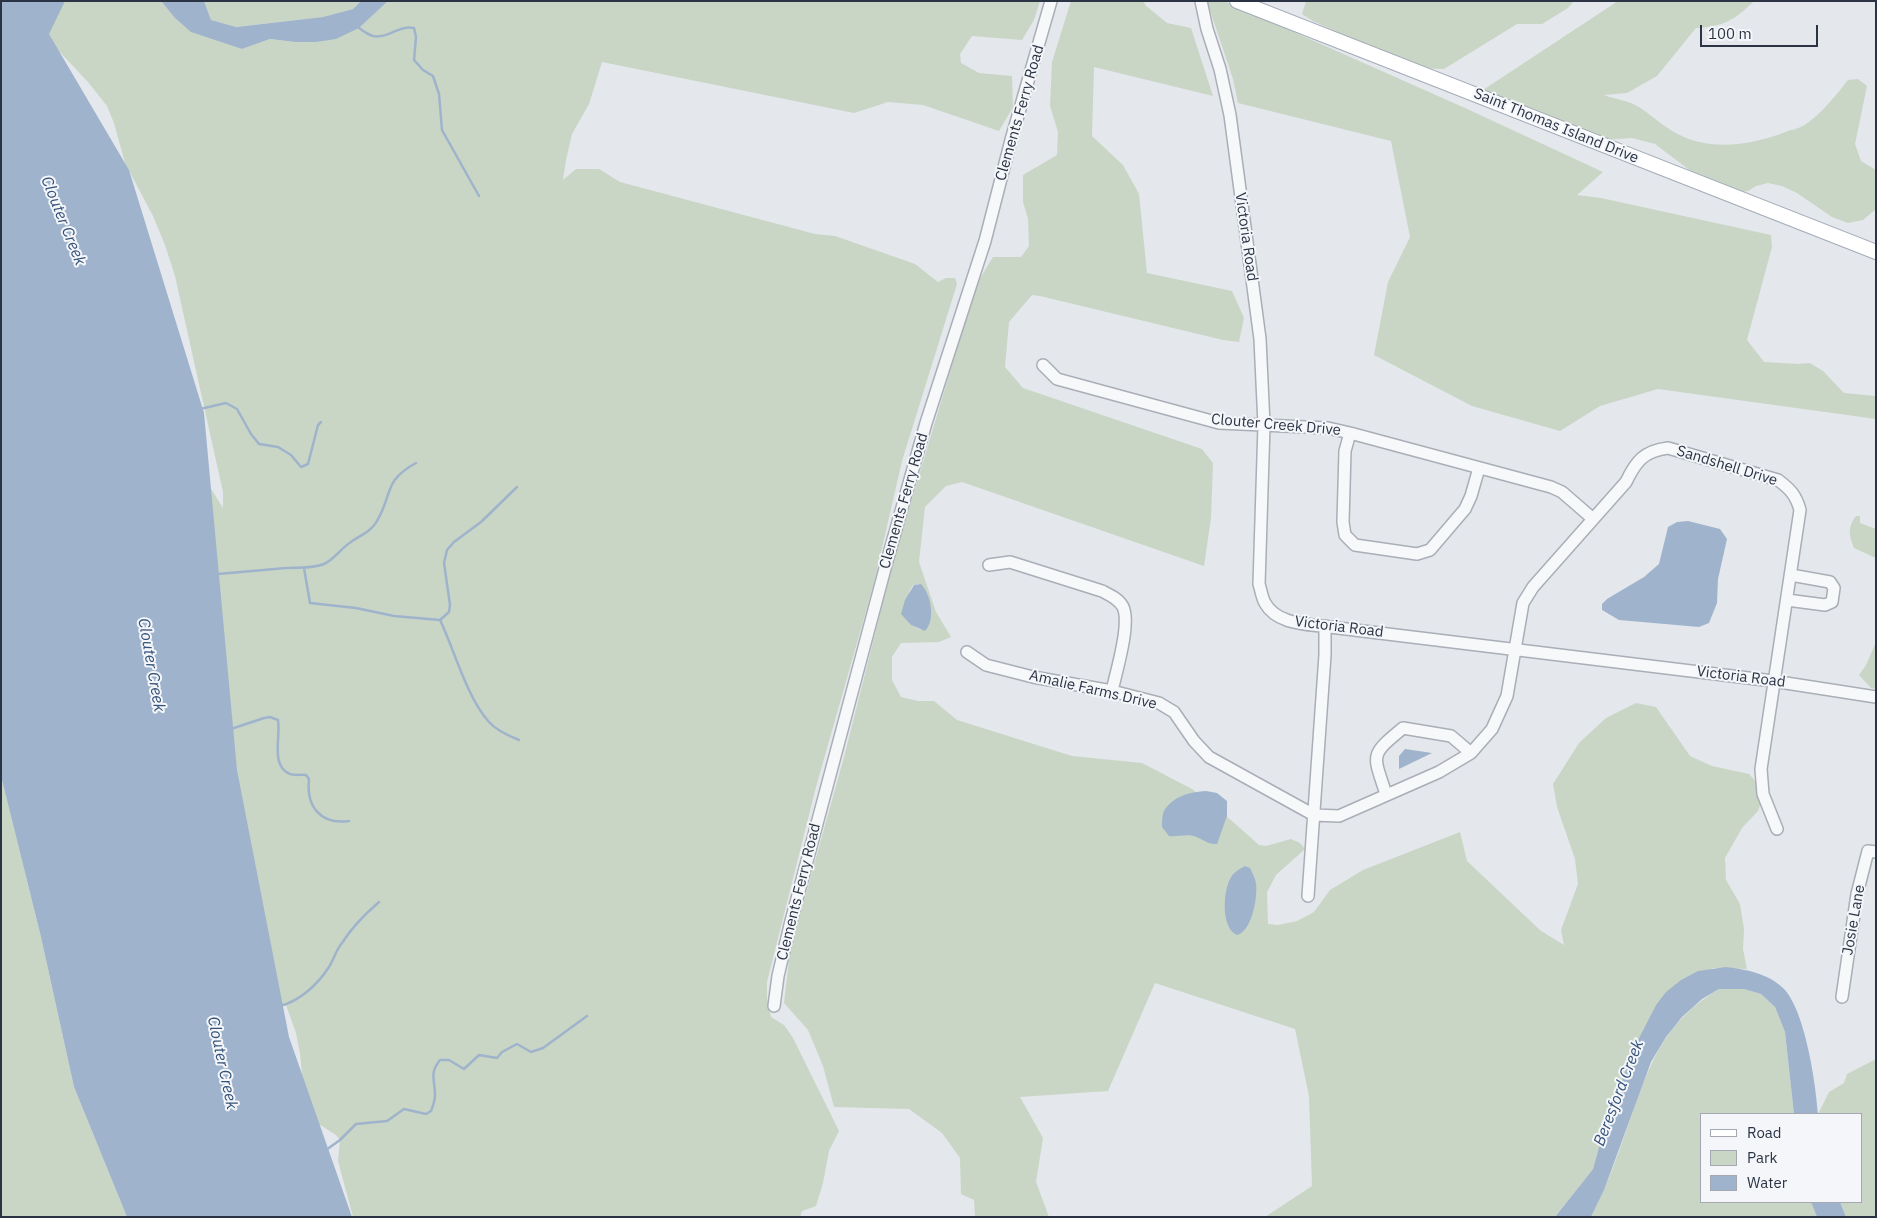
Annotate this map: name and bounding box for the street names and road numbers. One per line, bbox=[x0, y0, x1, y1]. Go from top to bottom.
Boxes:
street label: Clements Ferry Road bbox=[992, 43, 1048, 183]
street label: Saint Thomas Island Drive bbox=[1471, 85, 1641, 167]
street label: Victoria Road bbox=[1231, 192, 1261, 282]
street label: Clouter Creek Drive bbox=[1210, 410, 1342, 440]
street label: Clements Ferry Road bbox=[876, 431, 932, 571]
street label: Sandshell Drive bbox=[1674, 442, 1780, 490]
street label: Victoria Road bbox=[1294, 613, 1384, 641]
street label: Victoria Road bbox=[1696, 663, 1786, 691]
street label: Amalie Farms Drive bbox=[1027, 667, 1159, 713]
street label: Clements Ferry Road bbox=[773, 822, 825, 962]
street label: Josie Lane bbox=[1839, 883, 1869, 957]

